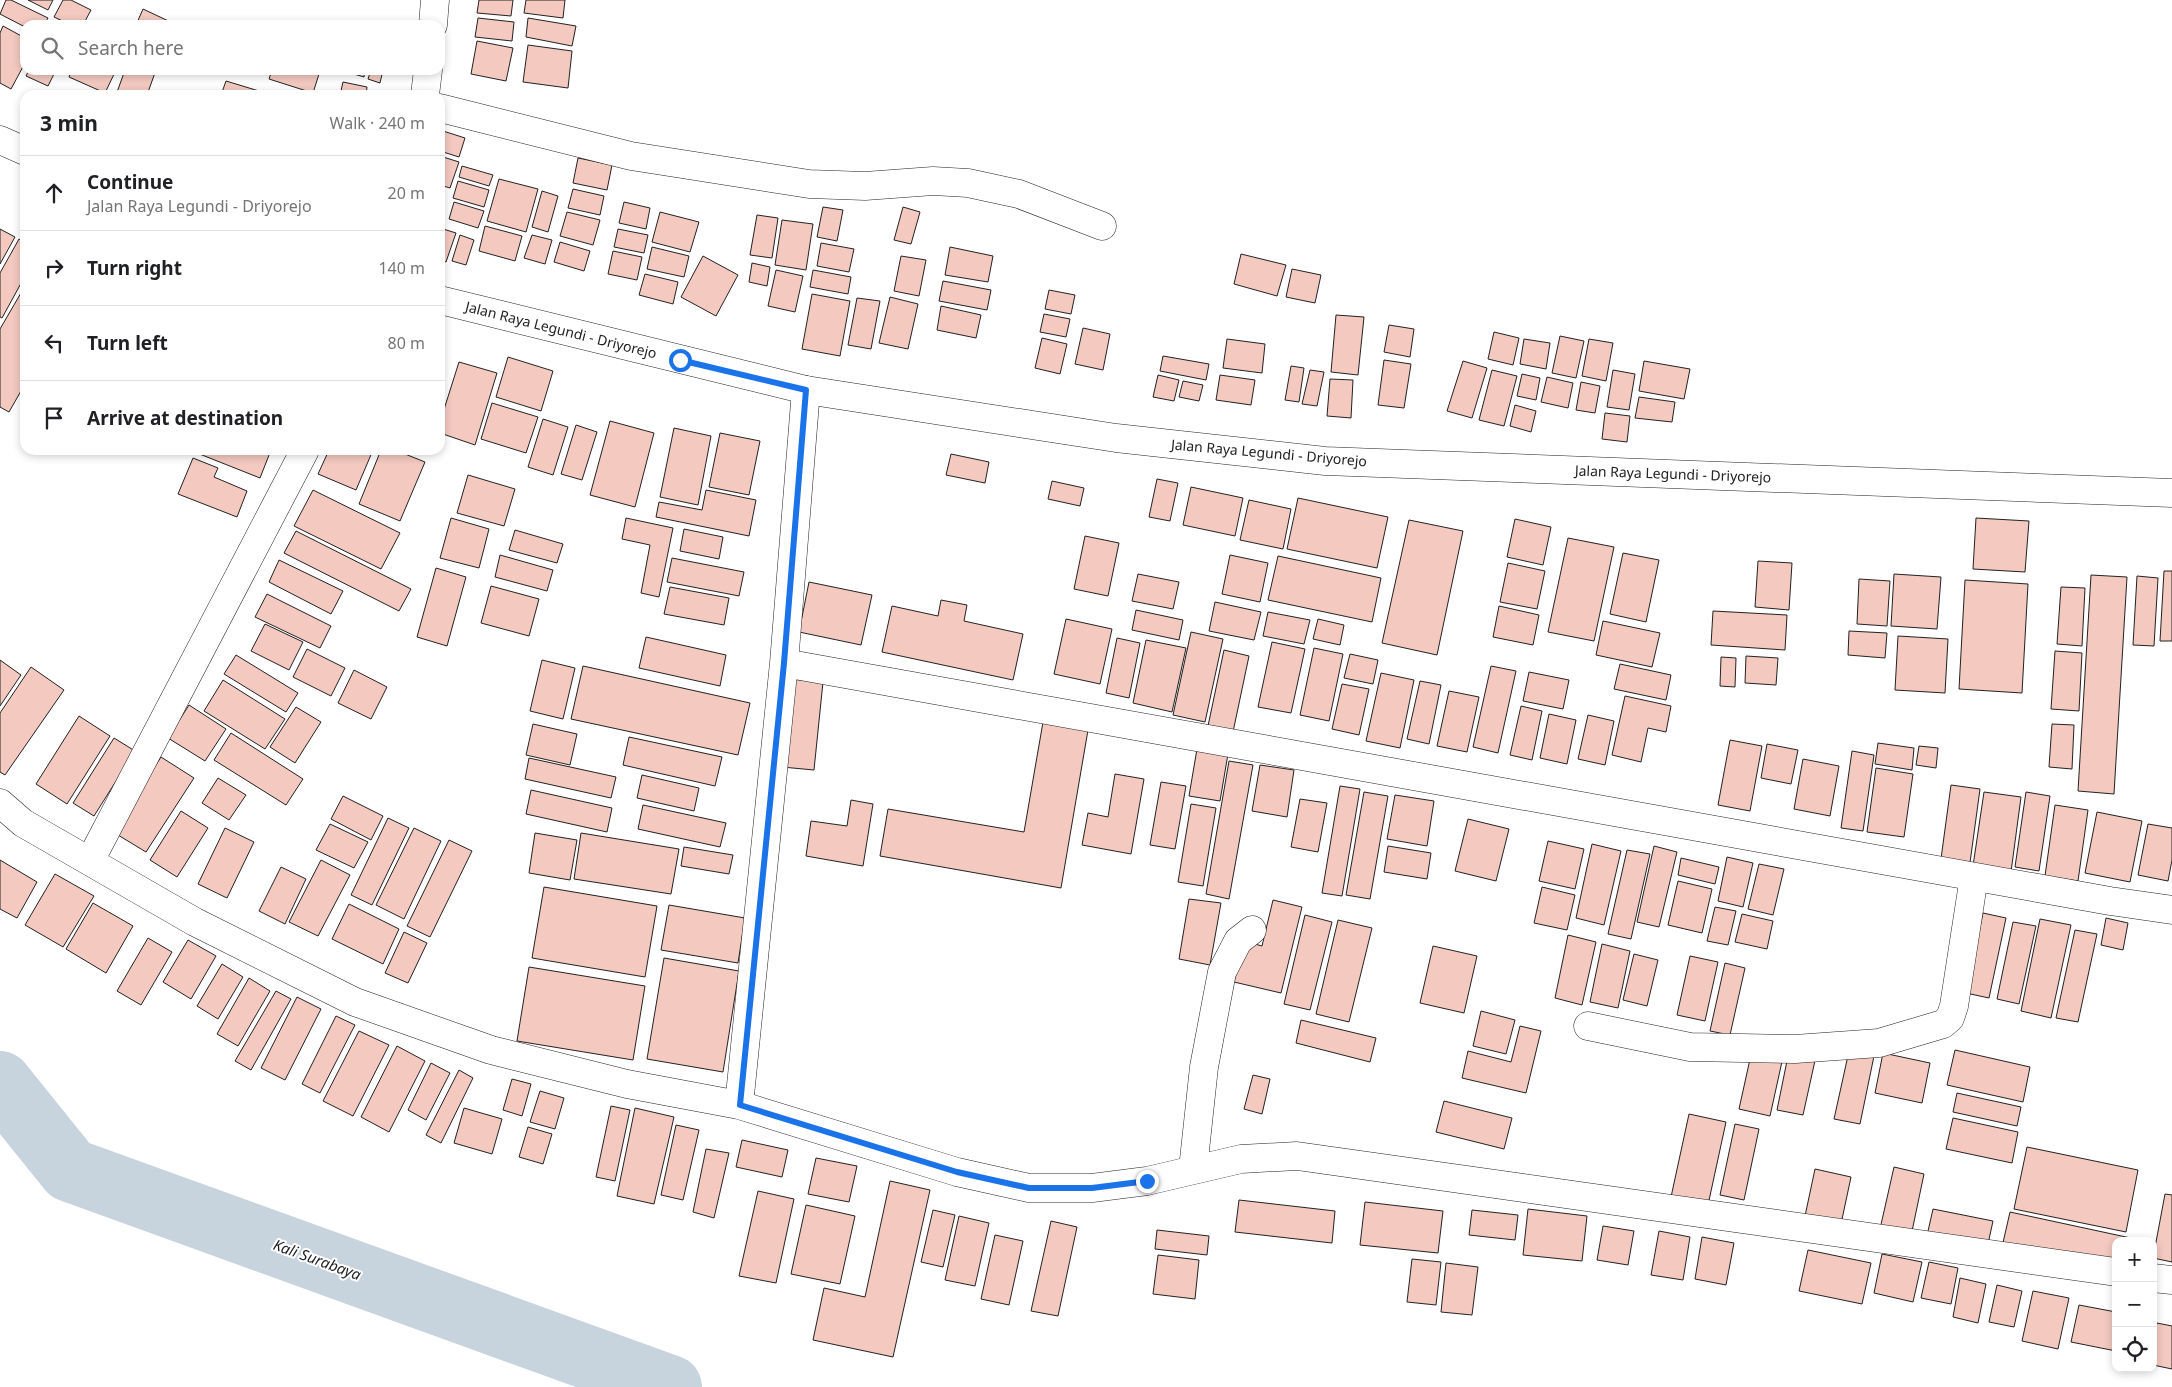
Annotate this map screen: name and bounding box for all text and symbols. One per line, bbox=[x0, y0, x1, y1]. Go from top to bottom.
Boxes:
search box bbox=[20, 20, 445, 75]
icon: search bbox=[38, 34, 66, 62]
text: Search here bbox=[78, 35, 184, 61]
text: 3 min bbox=[40, 109, 98, 137]
text: Walk · 240 m bbox=[330, 112, 425, 134]
text: Continue bbox=[87, 169, 173, 195]
icon: ahead bbox=[40, 179, 68, 207]
text: 20 m bbox=[388, 182, 425, 204]
text: Jalan Raya Legundi - Driyorejo bbox=[87, 195, 312, 217]
icon: right bbox=[40, 254, 68, 282]
text: Turn right bbox=[87, 255, 182, 281]
text: 140 m bbox=[378, 257, 425, 279]
street label: Jalan Raya Legundi - Driyorejo bbox=[462, 296, 659, 363]
icon: left bbox=[40, 329, 68, 357]
text: Turn left bbox=[87, 330, 168, 356]
text: 80 m bbox=[388, 332, 425, 354]
route start bbox=[669, 349, 692, 372]
icon: arrive bbox=[40, 404, 68, 432]
text: Arrive at destination bbox=[87, 405, 283, 431]
street label: Jalan Raya Legundi - Driyorejo bbox=[1168, 434, 1368, 471]
street label: Jalan Raya Legundi - Driyorejo bbox=[1572, 461, 1772, 486]
route end bbox=[1136, 1170, 1159, 1193]
water label: Kali Surabaya bbox=[271, 1234, 364, 1284]
map controls bbox=[2112, 1237, 2157, 1372]
button: + bbox=[2112, 1237, 2157, 1282]
button: − bbox=[2112, 1282, 2157, 1327]
button: locate bbox=[2112, 1327, 2157, 1372]

